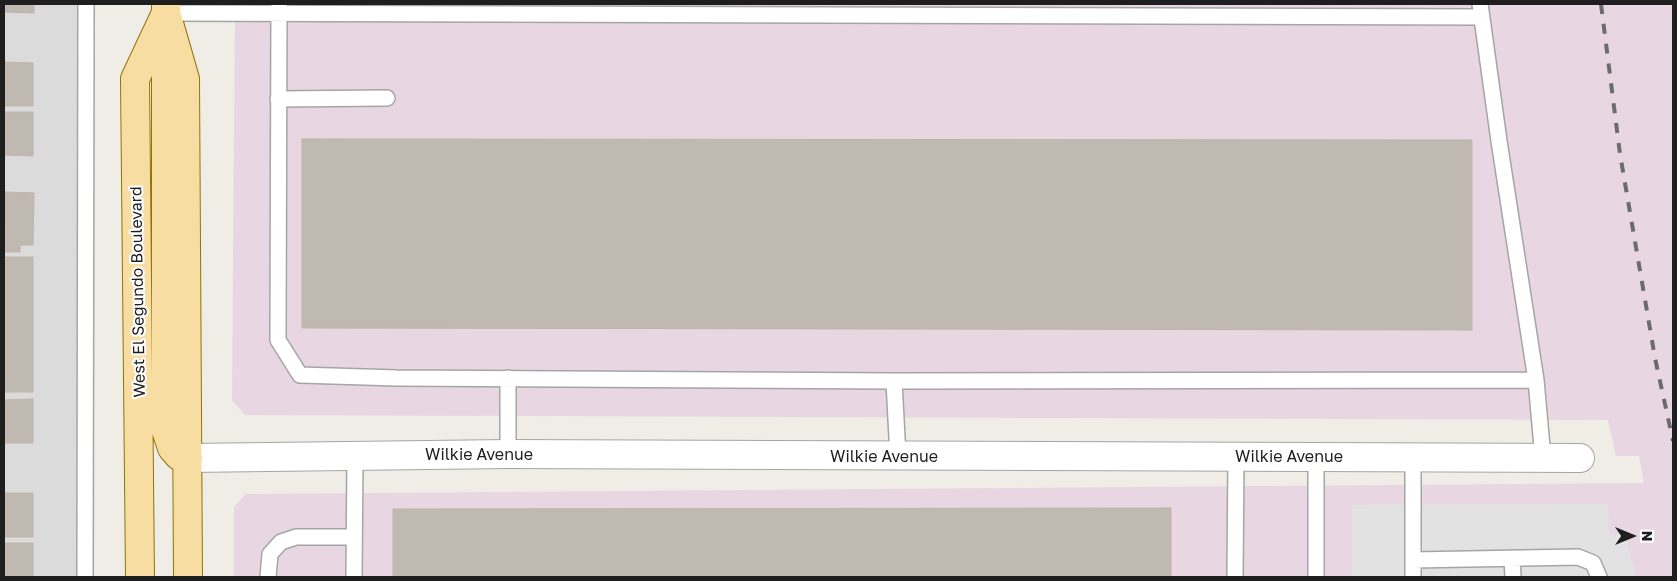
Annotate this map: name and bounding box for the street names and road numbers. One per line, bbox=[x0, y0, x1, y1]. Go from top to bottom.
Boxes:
street label: West El Segundo Boulevard bbox=[127, 186, 149, 398]
street label: Wilkie Avenue bbox=[425, 445, 533, 465]
street label: Wilkie Avenue bbox=[830, 447, 938, 467]
street label: Wilkie Avenue bbox=[1235, 447, 1343, 467]

